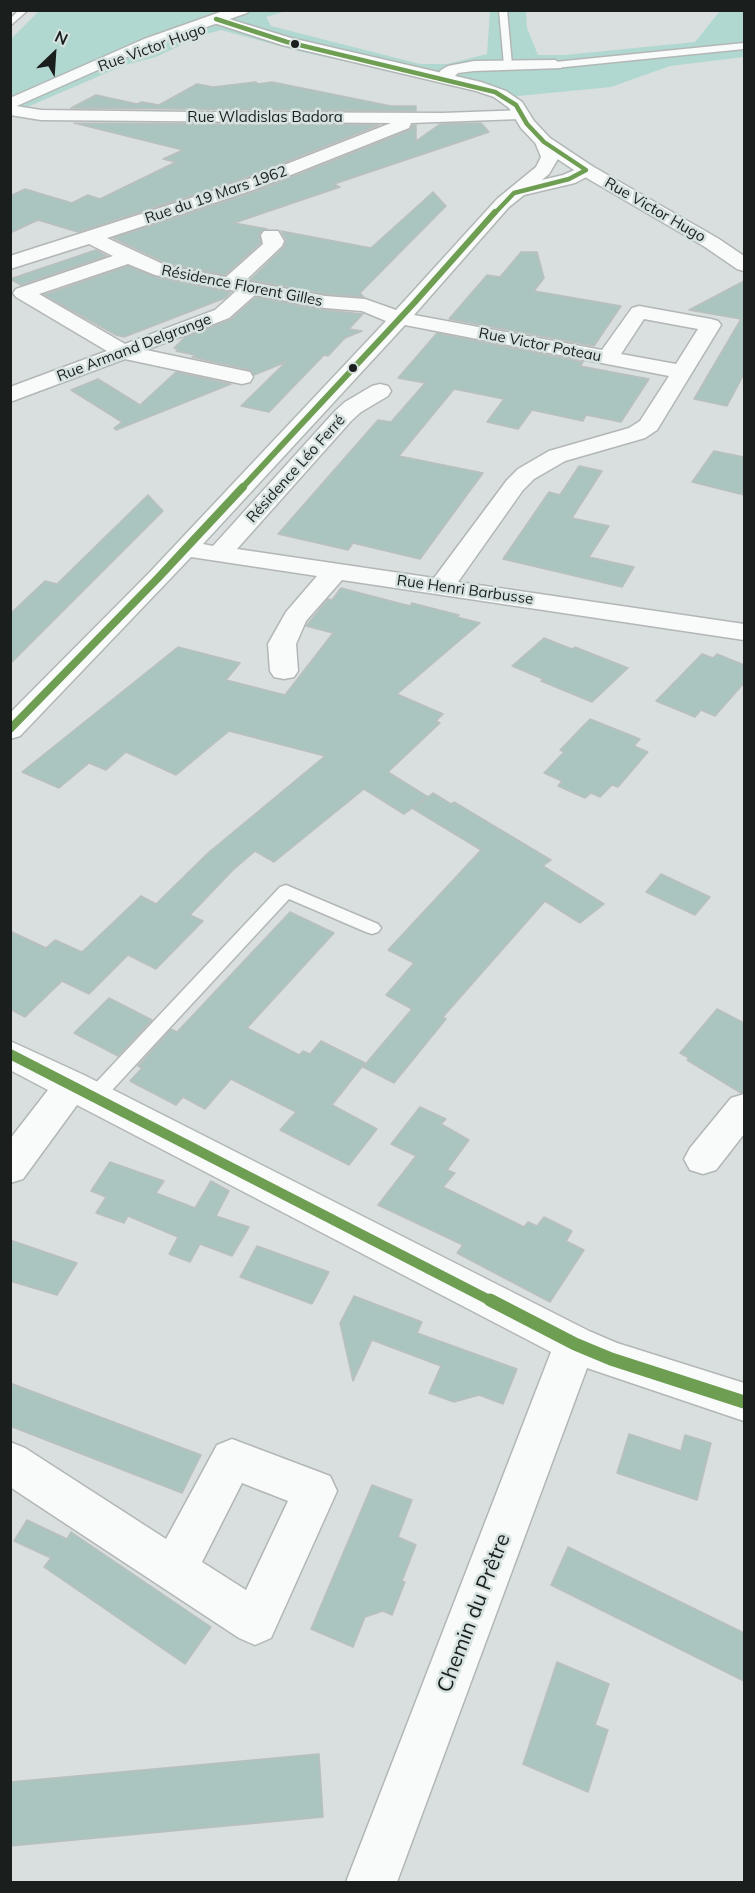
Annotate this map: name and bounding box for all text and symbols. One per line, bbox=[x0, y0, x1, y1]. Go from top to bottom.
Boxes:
street label: Rue Victor Hugo bbox=[96, 20, 208, 76]
north arrow bbox=[24, 24, 84, 84]
text: N bbox=[52, 26, 71, 49]
unlabelled marker bbox=[289, 38, 301, 50]
street label: Rue Wladislas Badora bbox=[187, 108, 343, 126]
street label: Rue du 19 Mars 1962 bbox=[143, 162, 289, 228]
street label: Rue Victor Hugo bbox=[601, 174, 709, 246]
street label: Résidence Florent Gilles bbox=[160, 262, 324, 310]
street label: Rue Armand Delgrange bbox=[54, 310, 214, 386]
street label: Rue Victor Poteau bbox=[477, 324, 603, 366]
unlabelled marker bbox=[347, 362, 359, 374]
street label: Résidence Léo Ferré bbox=[243, 411, 349, 527]
street label: Rue Henri Barbusse bbox=[396, 571, 534, 609]
street label: Chemin du Prêtre bbox=[432, 1530, 516, 1696]

